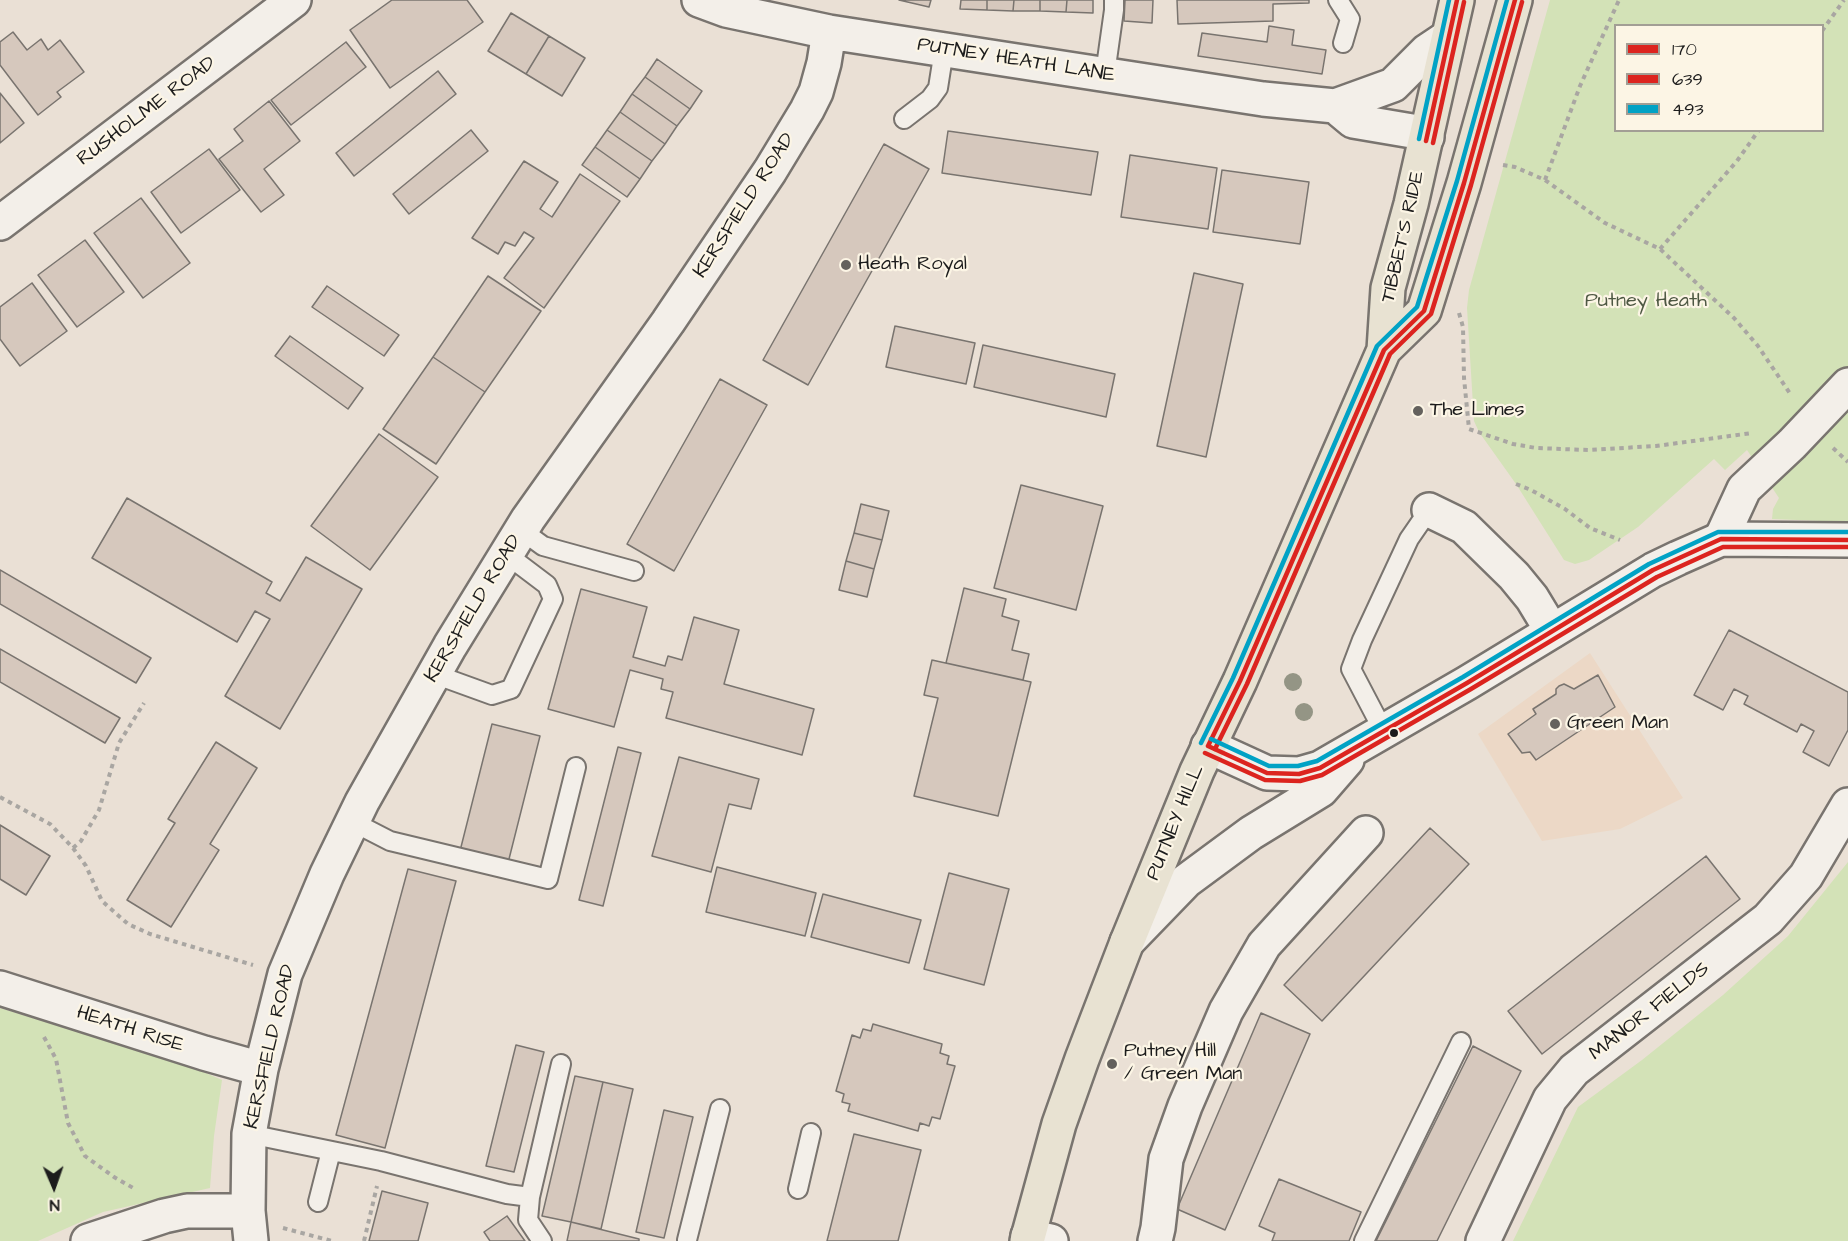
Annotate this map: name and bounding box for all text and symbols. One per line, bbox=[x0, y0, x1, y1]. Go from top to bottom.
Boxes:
legend bbox=[1614, 24, 1824, 132]
street label: PUTNEY HEATH LANE bbox=[915, 34, 1117, 88]
text: 170 bbox=[1672, 37, 1697, 62]
street label: RUSHOLME ROAD bbox=[73, 52, 221, 172]
text: 639 bbox=[1672, 67, 1703, 92]
text: 493 bbox=[1672, 97, 1704, 122]
street label: KERSFIELD ROAD bbox=[689, 129, 801, 283]
street label: TIBBET'S RIDE bbox=[1377, 169, 1431, 305]
place label: Heath Royal bbox=[858, 253, 967, 277]
marker: Heath Royal bbox=[839, 258, 853, 272]
park label: Putney Heath bbox=[1585, 290, 1707, 314]
place label: The Limes bbox=[1430, 399, 1524, 423]
marker: The Limes bbox=[1411, 404, 1425, 418]
street label: KERSFIELD ROAD bbox=[420, 531, 528, 687]
place label: Green Man bbox=[1567, 712, 1668, 736]
marker: Green Man bbox=[1548, 717, 1562, 731]
unlabelled marker bbox=[1388, 727, 1400, 739]
street label: PUTNEY HILL bbox=[1142, 762, 1210, 884]
street label: MANOR FIELDS bbox=[1585, 958, 1715, 1066]
street label: KERSFIELD ROAD bbox=[240, 962, 302, 1132]
street label: HEATH RISE bbox=[73, 1001, 187, 1059]
place label: Putney Hill / Green Man bbox=[1124, 1040, 1242, 1087]
marker: Putney Hill / Green Man bbox=[1105, 1057, 1119, 1071]
north arrow bbox=[24, 1157, 84, 1217]
text: N bbox=[49, 1194, 60, 1216]

